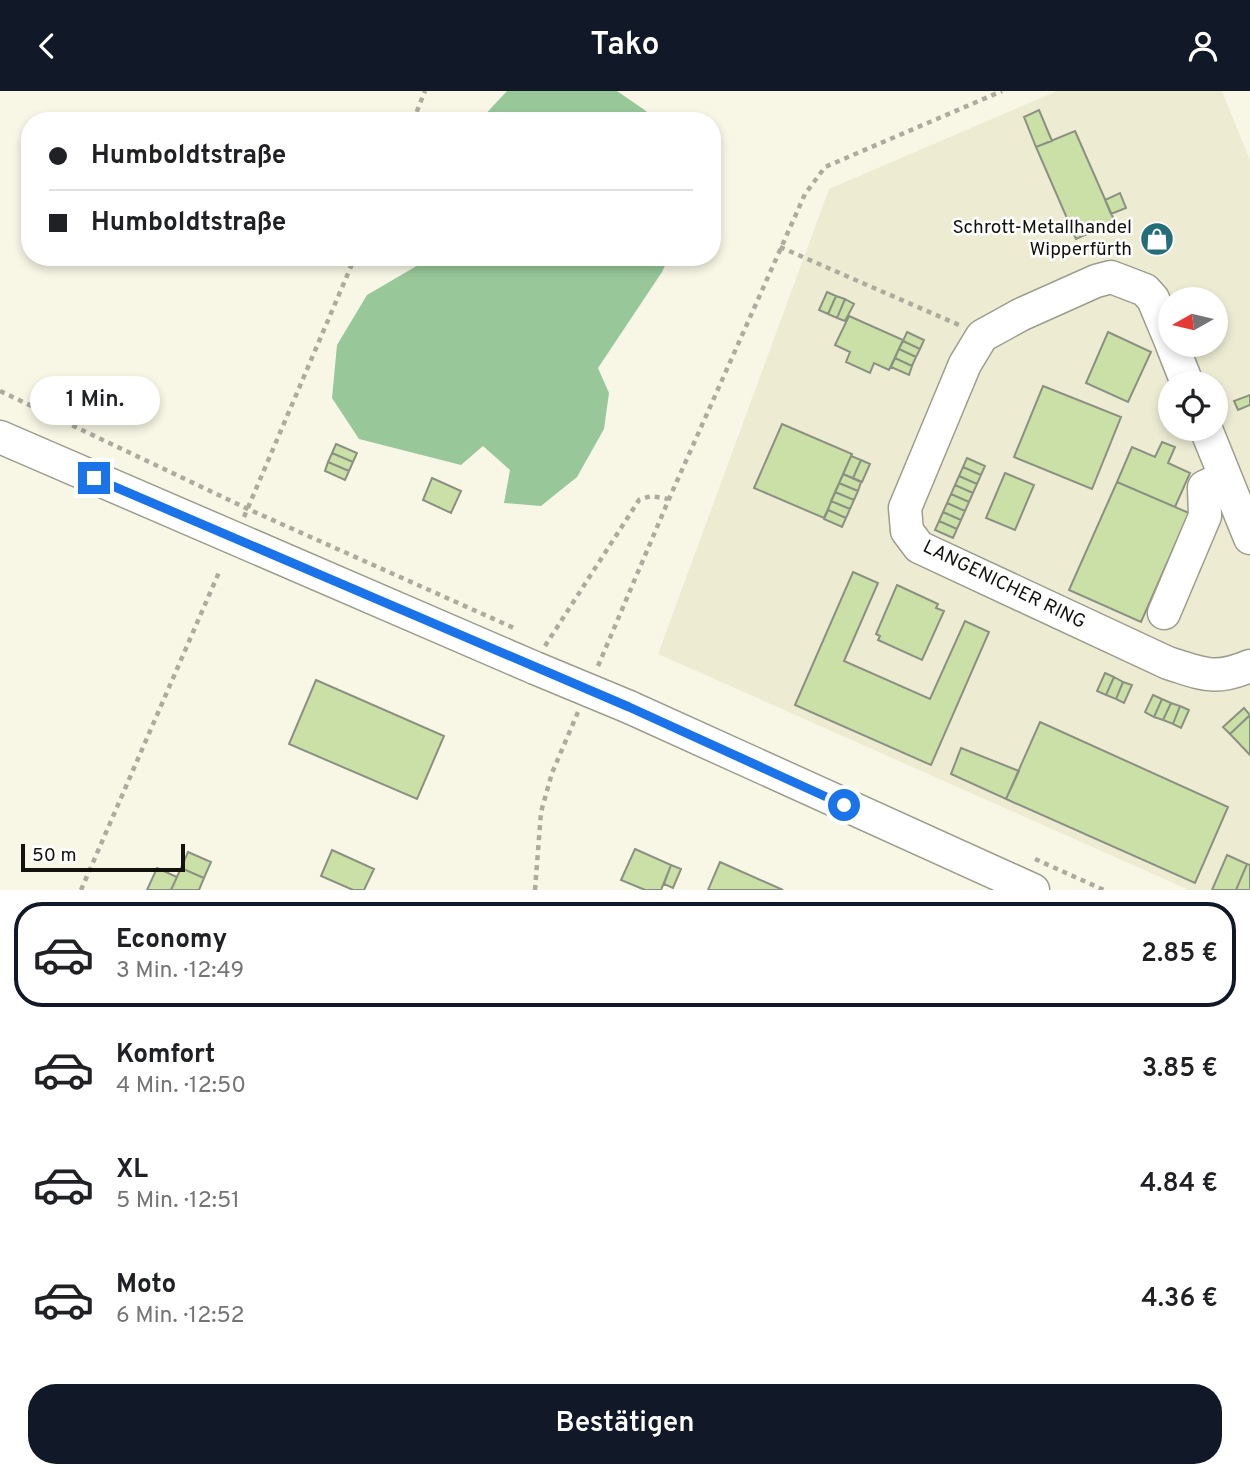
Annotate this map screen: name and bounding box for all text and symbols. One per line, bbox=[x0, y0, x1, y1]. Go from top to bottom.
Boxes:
text: Tako bbox=[590, 26, 660, 66]
icon: back bbox=[28, 27, 66, 65]
icon: person bbox=[1184, 27, 1222, 65]
text: Humboldtstraße bbox=[91, 140, 286, 173]
text: Humboldtstraße bbox=[91, 207, 286, 240]
place label: Schrott-Metallhandel Wipperfürth bbox=[952, 216, 1132, 262]
shop icon: Schrott-Metallhandel Wipperfürth bbox=[1138, 220, 1176, 258]
north arrow bbox=[1158, 287, 1228, 357]
map controls bbox=[1158, 287, 1228, 441]
button: locate bbox=[1158, 371, 1228, 441]
callout: 1 Min. bbox=[29, 377, 159, 425]
text: 1 Min. bbox=[66, 386, 124, 415]
route end bbox=[78, 462, 110, 494]
street label: LANGENICHER RING bbox=[919, 535, 1089, 635]
route start bbox=[828, 789, 860, 821]
scale bar bbox=[21, 841, 186, 873]
text: 50 m bbox=[32, 844, 77, 868]
icon: car bbox=[32, 923, 95, 986]
text: Economy bbox=[116, 924, 227, 957]
text: 2.85 € bbox=[1141, 938, 1218, 971]
text: 3 Min. · 12:49 bbox=[116, 957, 244, 986]
icon: car bbox=[32, 1038, 95, 1101]
text: Komfort bbox=[116, 1039, 215, 1072]
text: 3.85 € bbox=[1142, 1053, 1218, 1086]
text: 4 Min. · 12:50 bbox=[116, 1072, 246, 1101]
icon: car bbox=[32, 1153, 95, 1216]
text: XL bbox=[116, 1154, 148, 1187]
text: 4.84 € bbox=[1140, 1168, 1218, 1201]
text: 5 Min. · 12:51 bbox=[116, 1187, 240, 1216]
icon: car bbox=[32, 1268, 95, 1331]
text: Moto bbox=[116, 1269, 176, 1302]
text: 4.36 € bbox=[1141, 1283, 1218, 1316]
text: 6 Min. · 12:52 bbox=[116, 1302, 245, 1331]
button: Bestätigen bbox=[28, 1384, 1222, 1464]

